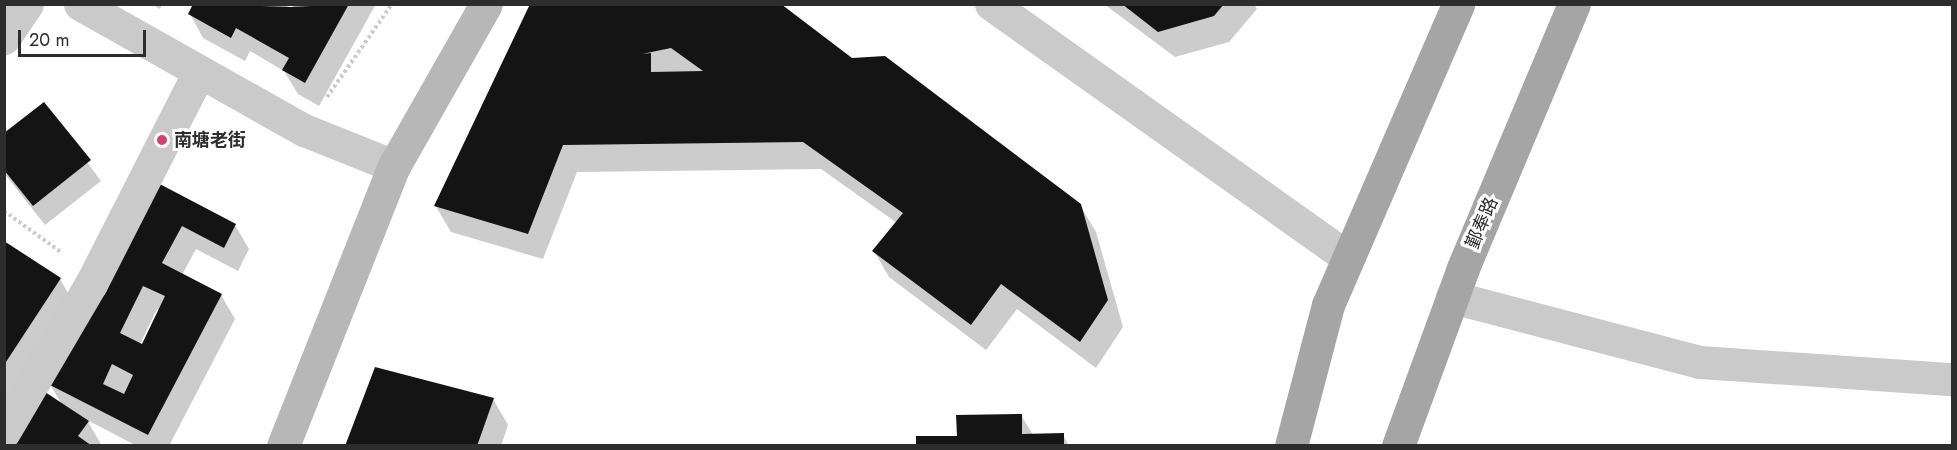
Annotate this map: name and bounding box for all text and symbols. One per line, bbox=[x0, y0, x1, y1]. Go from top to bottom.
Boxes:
scale bar bbox=[21, 18, 148, 56]
text: 20 m bbox=[29, 27, 69, 53]
place label: 南塘老街 bbox=[174, 129, 246, 151]
marker: 南塘老街 bbox=[155, 133, 169, 147]
street label: 鄞奉路 bbox=[1462, 194, 1502, 252]

